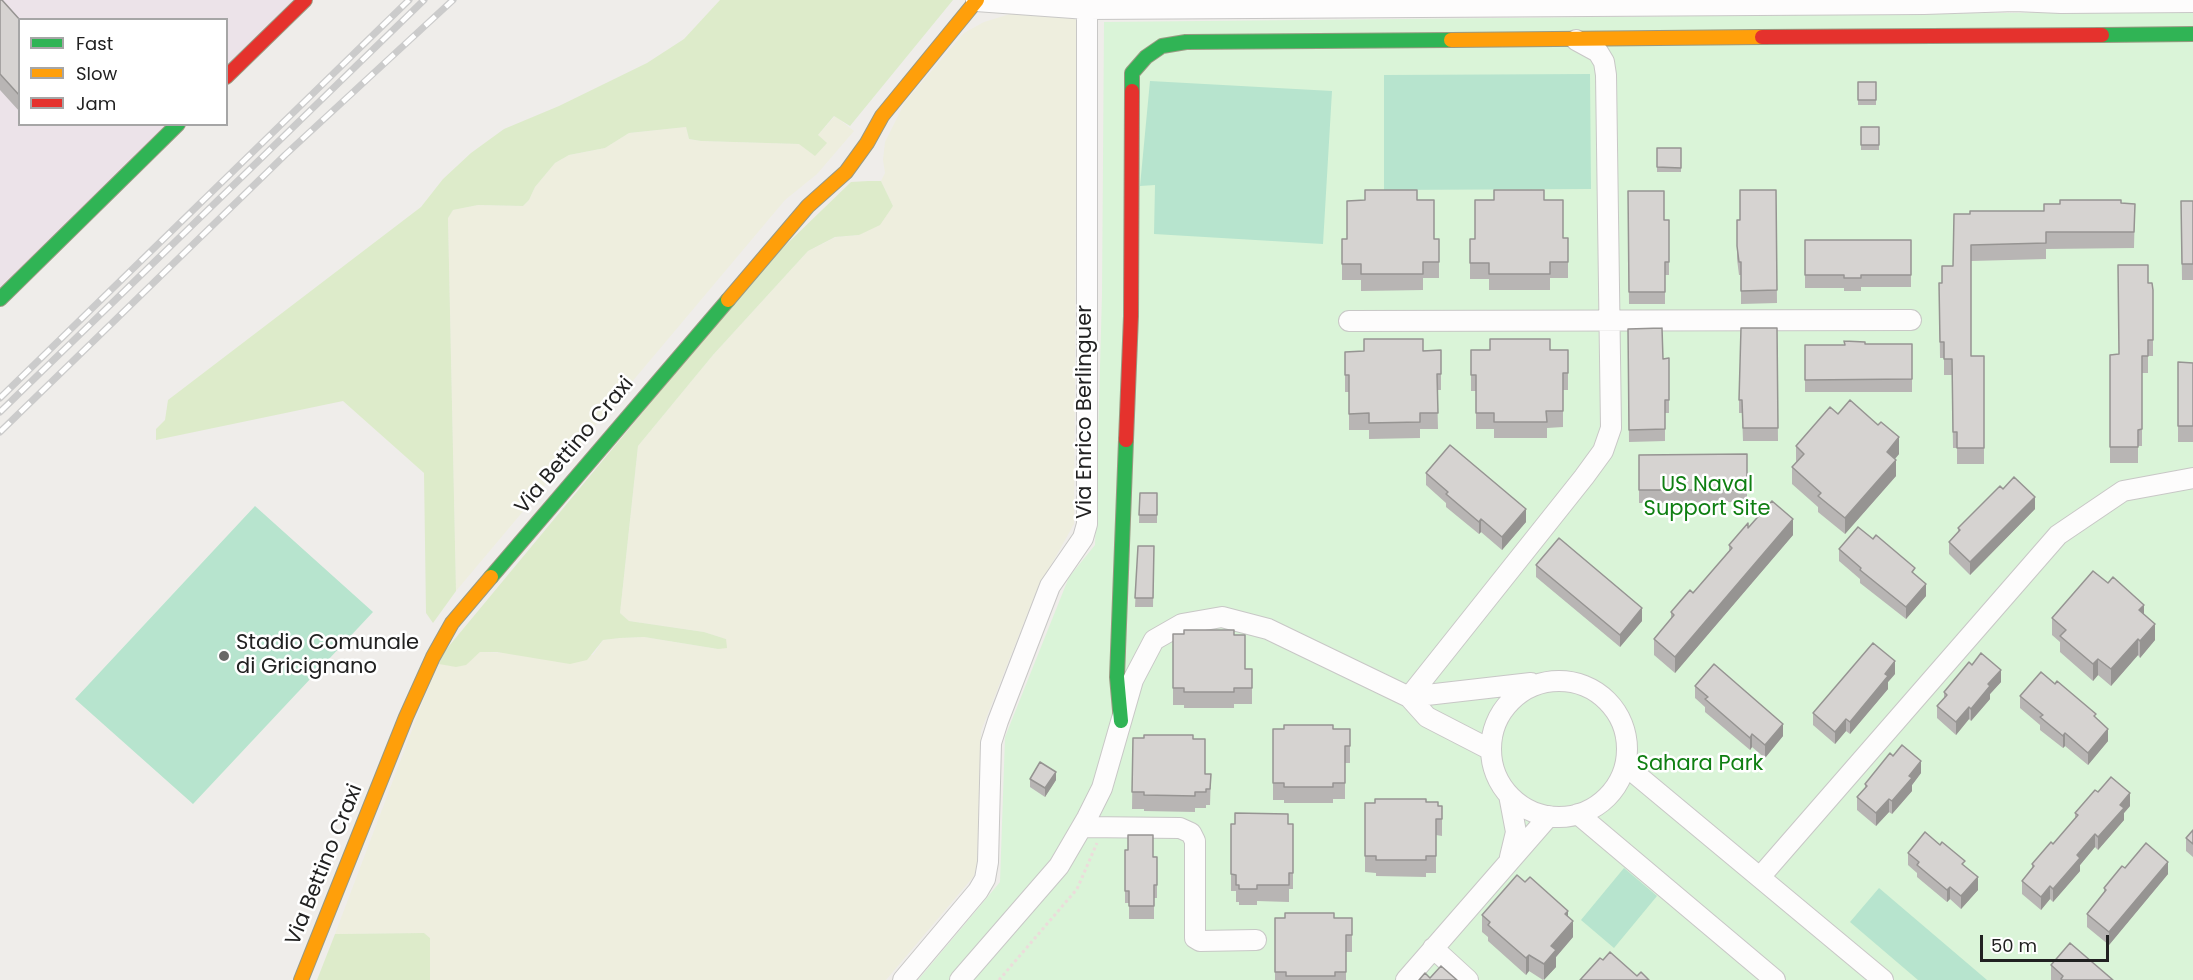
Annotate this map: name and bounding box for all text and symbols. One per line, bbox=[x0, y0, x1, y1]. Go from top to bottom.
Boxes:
legend bbox=[18, 18, 228, 126]
text: Fast bbox=[76, 31, 113, 56]
text: Slow bbox=[76, 61, 117, 86]
text: Jam bbox=[76, 91, 116, 116]
street label: Via Enrico Berlinguer bbox=[1073, 305, 1099, 519]
street label: Via Bettino Craxi bbox=[510, 372, 640, 520]
park label: US Naval Support Site bbox=[1644, 473, 1770, 523]
place label: Stadio Comunale di Gricignano bbox=[236, 631, 419, 681]
marker: Stadio Comunale di Gricignano bbox=[217, 649, 231, 663]
park label: Sahara Park bbox=[1637, 752, 1763, 778]
street label: Via Bettino Craxi bbox=[281, 781, 369, 949]
scale bar bbox=[1983, 923, 2112, 961]
text: 50 m bbox=[1991, 933, 2037, 958]

